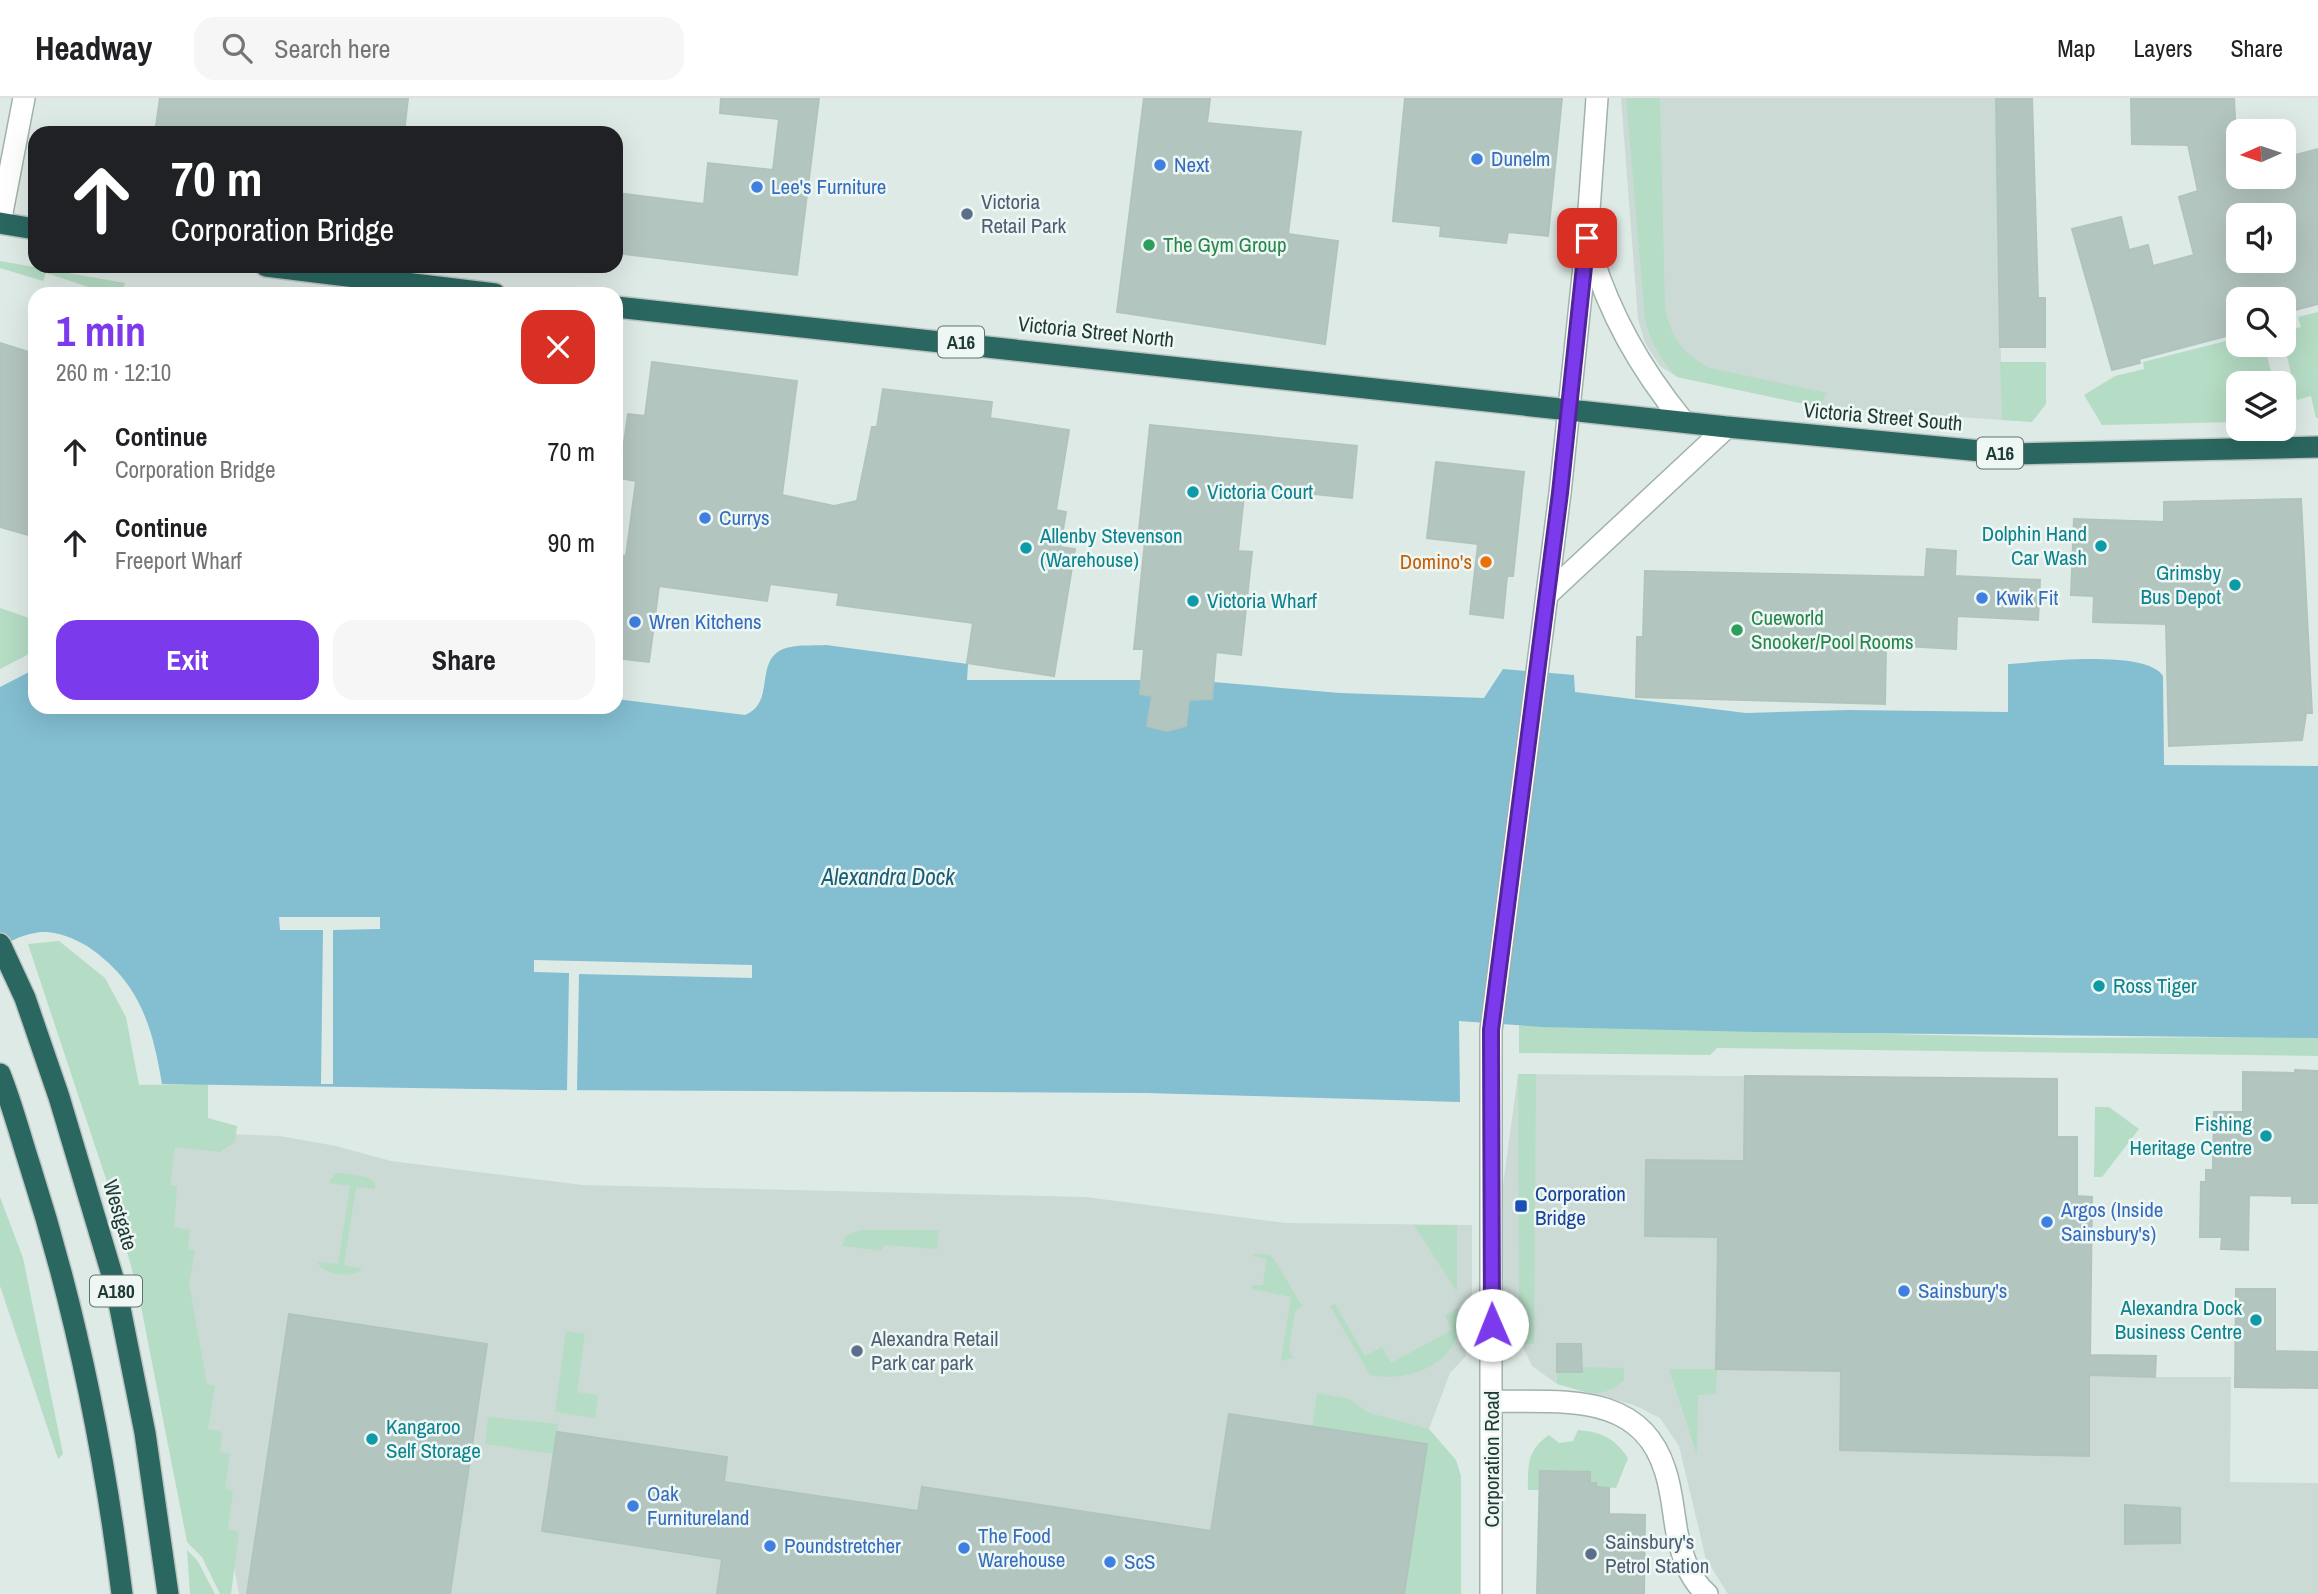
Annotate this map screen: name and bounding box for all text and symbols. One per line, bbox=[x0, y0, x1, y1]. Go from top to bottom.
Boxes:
search box bbox=[194, 17, 684, 80]
text: Headway bbox=[35, 26, 152, 70]
icon: search bbox=[218, 29, 256, 67]
text: Search here bbox=[274, 31, 390, 66]
text: Map bbox=[2057, 32, 2095, 64]
text: Layers bbox=[2133, 32, 2192, 64]
text: Share bbox=[2230, 32, 2283, 64]
north arrow bbox=[2226, 119, 2296, 189]
map controls bbox=[2226, 119, 2296, 441]
place label: Dunelm bbox=[1491, 144, 1550, 173]
text: 70 m bbox=[171, 145, 263, 211]
place label: Next bbox=[1174, 150, 1210, 179]
marker: Dunelm bbox=[1469, 151, 1485, 167]
icon: ahead bbox=[56, 154, 147, 245]
marker: Next bbox=[1152, 157, 1168, 173]
place label: Lee's Furniture bbox=[771, 172, 886, 201]
marker: Lee's Furniture bbox=[749, 179, 765, 195]
place label: Victoria Retail Park bbox=[981, 187, 1067, 240]
button: sound bbox=[2226, 203, 2296, 273]
marker: Victoria Retail Park bbox=[959, 206, 975, 222]
text: Corporation Bridge bbox=[171, 208, 394, 251]
pin bbox=[1557, 208, 1617, 268]
icon: arrive bbox=[1568, 219, 1606, 257]
place label: The Gym Group bbox=[1163, 230, 1286, 259]
marker: The Gym Group bbox=[1141, 237, 1157, 253]
button: search bbox=[2226, 287, 2296, 357]
text: 1 min bbox=[56, 303, 146, 359]
street label: Victoria Street North bbox=[1017, 309, 1175, 354]
button: close bbox=[521, 310, 595, 384]
road number: A16 bbox=[938, 326, 984, 358]
text: 260 m · 12:10 bbox=[56, 357, 171, 388]
button: layers bbox=[2226, 371, 2296, 441]
street label: Victoria Street South bbox=[1802, 395, 1964, 438]
text: Continue bbox=[115, 419, 207, 454]
icon: ahead bbox=[56, 433, 94, 471]
text: 70 m bbox=[548, 434, 595, 469]
road number: A16 bbox=[1977, 438, 2023, 468]
text: Corporation Bridge bbox=[115, 454, 275, 485]
place label: Victoria Court bbox=[1207, 477, 1313, 506]
marker: Victoria Court bbox=[1185, 484, 1201, 500]
place label: Currys bbox=[719, 503, 770, 532]
text: Continue bbox=[115, 510, 207, 545]
marker: Currys bbox=[697, 510, 713, 526]
place label: Dolphin Hand Car Wash bbox=[1982, 519, 2087, 572]
place label: Allenby Stevenson (Warehouse) bbox=[1039, 521, 1183, 574]
icon: ahead bbox=[56, 524, 94, 562]
text: 90 m bbox=[548, 525, 595, 560]
marker: Dolphin Hand Car Wash bbox=[2093, 538, 2109, 554]
marker: Allenby Stevenson (Warehouse) bbox=[1018, 540, 1034, 556]
text: Freeport Wharf bbox=[115, 545, 242, 576]
place label: Domino's bbox=[1400, 547, 1472, 576]
marker: Domino's bbox=[1478, 554, 1494, 570]
place label: Grimsby Bus Depot bbox=[2141, 558, 2221, 611]
marker: Grimsby Bus Depot bbox=[2227, 577, 2243, 593]
place label: Kwik Fit bbox=[1996, 583, 2058, 612]
place label: Victoria Wharf bbox=[1207, 586, 1317, 615]
marker: Kwik Fit bbox=[1974, 590, 1990, 606]
marker: Victoria Wharf bbox=[1185, 593, 1201, 609]
place label: Cueworld Snooker/Pool Rooms bbox=[1751, 603, 1914, 656]
place label: Wren Kitchens bbox=[649, 607, 762, 636]
marker: Wren Kitchens bbox=[627, 614, 643, 630]
button: Exit bbox=[56, 620, 319, 700]
button: Share bbox=[333, 620, 595, 700]
marker: Cueworld Snooker/Pool Rooms bbox=[1729, 622, 1745, 638]
water label: Alexandra Dock bbox=[820, 861, 956, 892]
place label: Ross Tiger bbox=[2113, 971, 2197, 1000]
marker: Ross Tiger bbox=[2091, 978, 2107, 994]
place label: Fishing Heritage Centre bbox=[2129, 1109, 2252, 1162]
marker: Fishing Heritage Centre bbox=[2258, 1128, 2274, 1144]
street label: Westgate bbox=[96, 1176, 145, 1254]
place label: Corporation Bridge bbox=[1535, 1179, 1626, 1232]
place label: Argos (Inside Sainsbury's) bbox=[2060, 1195, 2163, 1248]
marker: Corporation Bridge bbox=[1513, 1198, 1529, 1214]
marker: Argos (Inside Sainsbury's) bbox=[2039, 1214, 2055, 1230]
road number: A180 bbox=[90, 1275, 142, 1306]
place label: Sainsbury's bbox=[1918, 1276, 2007, 1305]
marker: Sainsbury's bbox=[1896, 1283, 1912, 1299]
position arrow bbox=[1455, 1288, 1529, 1362]
place label: Alexandra Dock Business Centre bbox=[2115, 1293, 2242, 1346]
marker: Alexandra Dock Business Centre bbox=[2248, 1312, 2264, 1328]
place label: Alexandra Retail Park car park bbox=[870, 1324, 998, 1377]
marker: Alexandra Retail Park car park bbox=[849, 1343, 865, 1359]
street label: Corporation Road bbox=[1477, 1391, 1506, 1527]
place label: Kangaroo Self Storage bbox=[386, 1412, 481, 1465]
marker: Kangaroo Self Storage bbox=[364, 1431, 380, 1447]
place label: Oak Furnitureland bbox=[647, 1479, 749, 1532]
marker: Oak Furnitureland bbox=[625, 1498, 641, 1514]
place label: The Food Warehouse bbox=[978, 1521, 1065, 1574]
place label: Sainsbury's Petrol Station bbox=[1605, 1527, 1709, 1580]
place label: Poundstretcher bbox=[784, 1531, 901, 1560]
marker: Poundstretcher bbox=[762, 1538, 778, 1554]
marker: The Food Warehouse bbox=[956, 1540, 972, 1556]
marker: Sainsbury's Petrol Station bbox=[1583, 1546, 1599, 1562]
place label: ScS bbox=[1124, 1547, 1156, 1576]
marker: ScS bbox=[1102, 1554, 1118, 1570]

